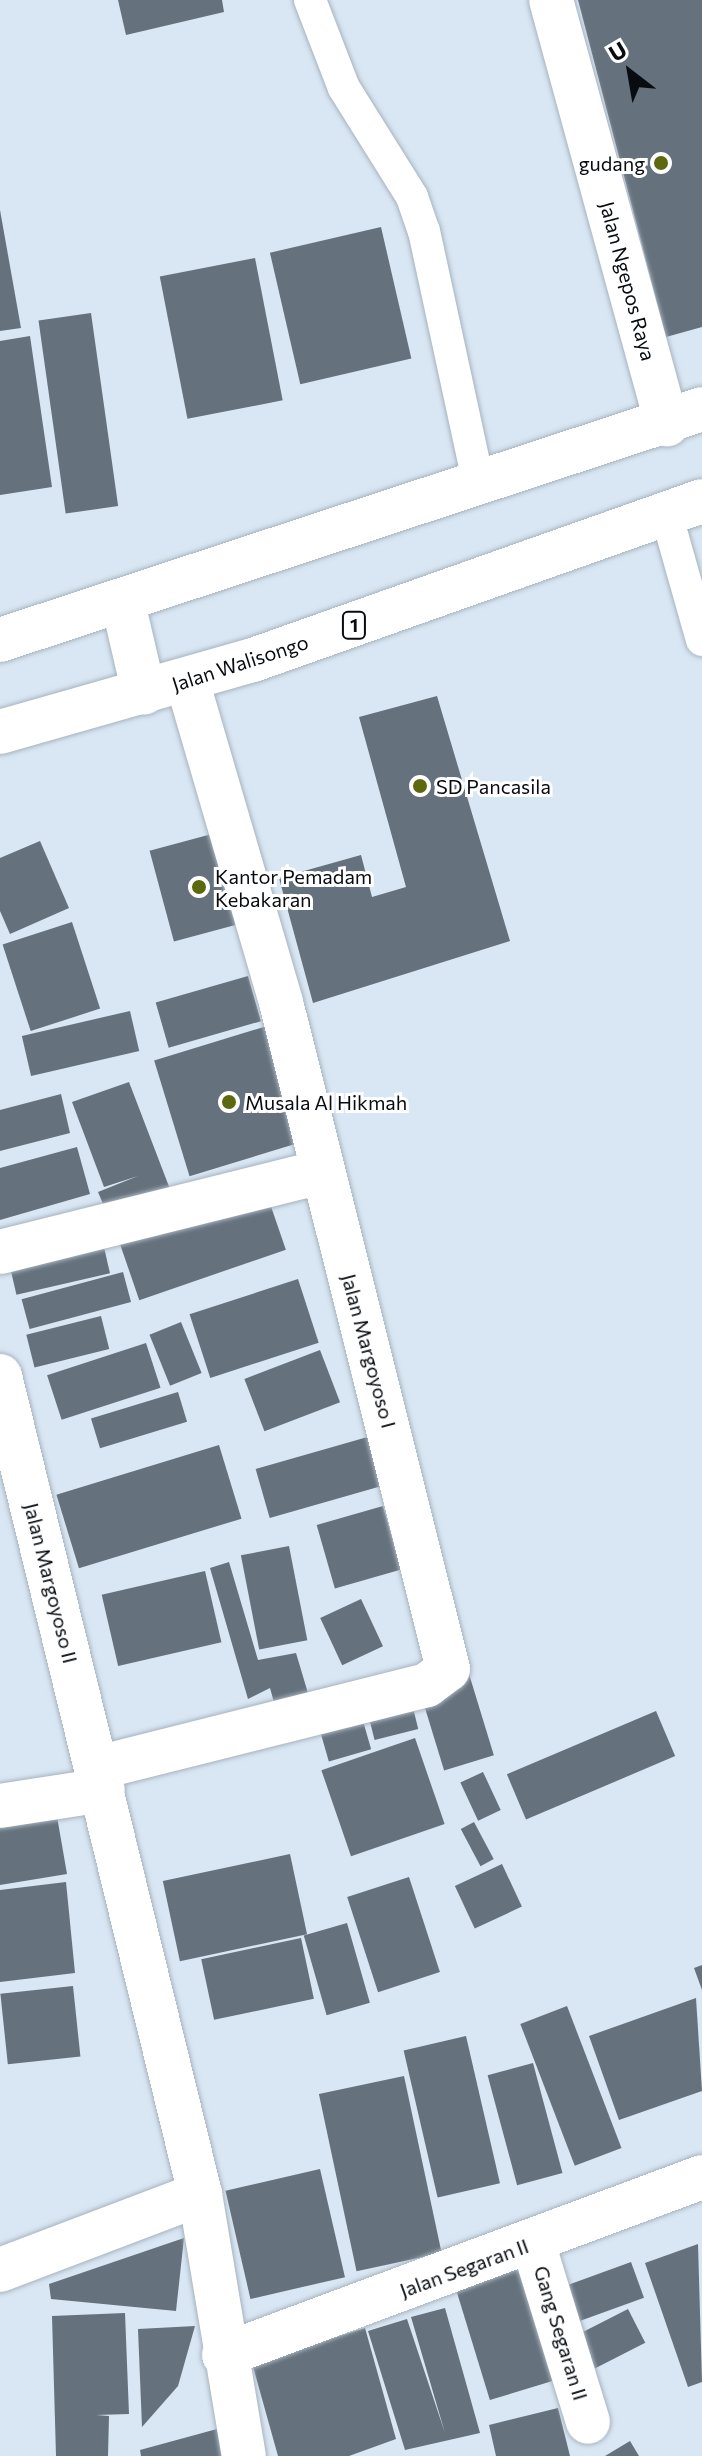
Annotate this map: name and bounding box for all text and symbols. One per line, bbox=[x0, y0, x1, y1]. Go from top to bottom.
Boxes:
north arrow bbox=[590, 32, 670, 112]
text: U bbox=[604, 35, 631, 67]
place label: gudang bbox=[579, 151, 645, 175]
marker: gudang bbox=[652, 154, 670, 172]
street label: Jalan Ngepos Raya bbox=[595, 199, 661, 363]
road number: 1 bbox=[340, 611, 368, 639]
street label: Jalan Walisongo bbox=[169, 630, 311, 696]
place label: SD Pancasila bbox=[436, 774, 551, 798]
marker: SD Pancasila bbox=[411, 777, 429, 795]
place label: Kantor Pemadam Kebakaran bbox=[215, 864, 372, 911]
marker: Kantor Pemadam Kebakaran bbox=[190, 878, 208, 896]
place label: Musala Al Hikmah bbox=[245, 1090, 407, 1114]
marker: Musala Al Hikmah bbox=[220, 1093, 238, 1111]
street label: Jalan Margoyoso I bbox=[337, 1271, 401, 1431]
street label: Jalan Margoyoso II bbox=[19, 1500, 83, 1666]
street label: Jalan Segaran II bbox=[396, 2234, 532, 2302]
street label: Gang Segaran II bbox=[529, 2263, 593, 2403]

